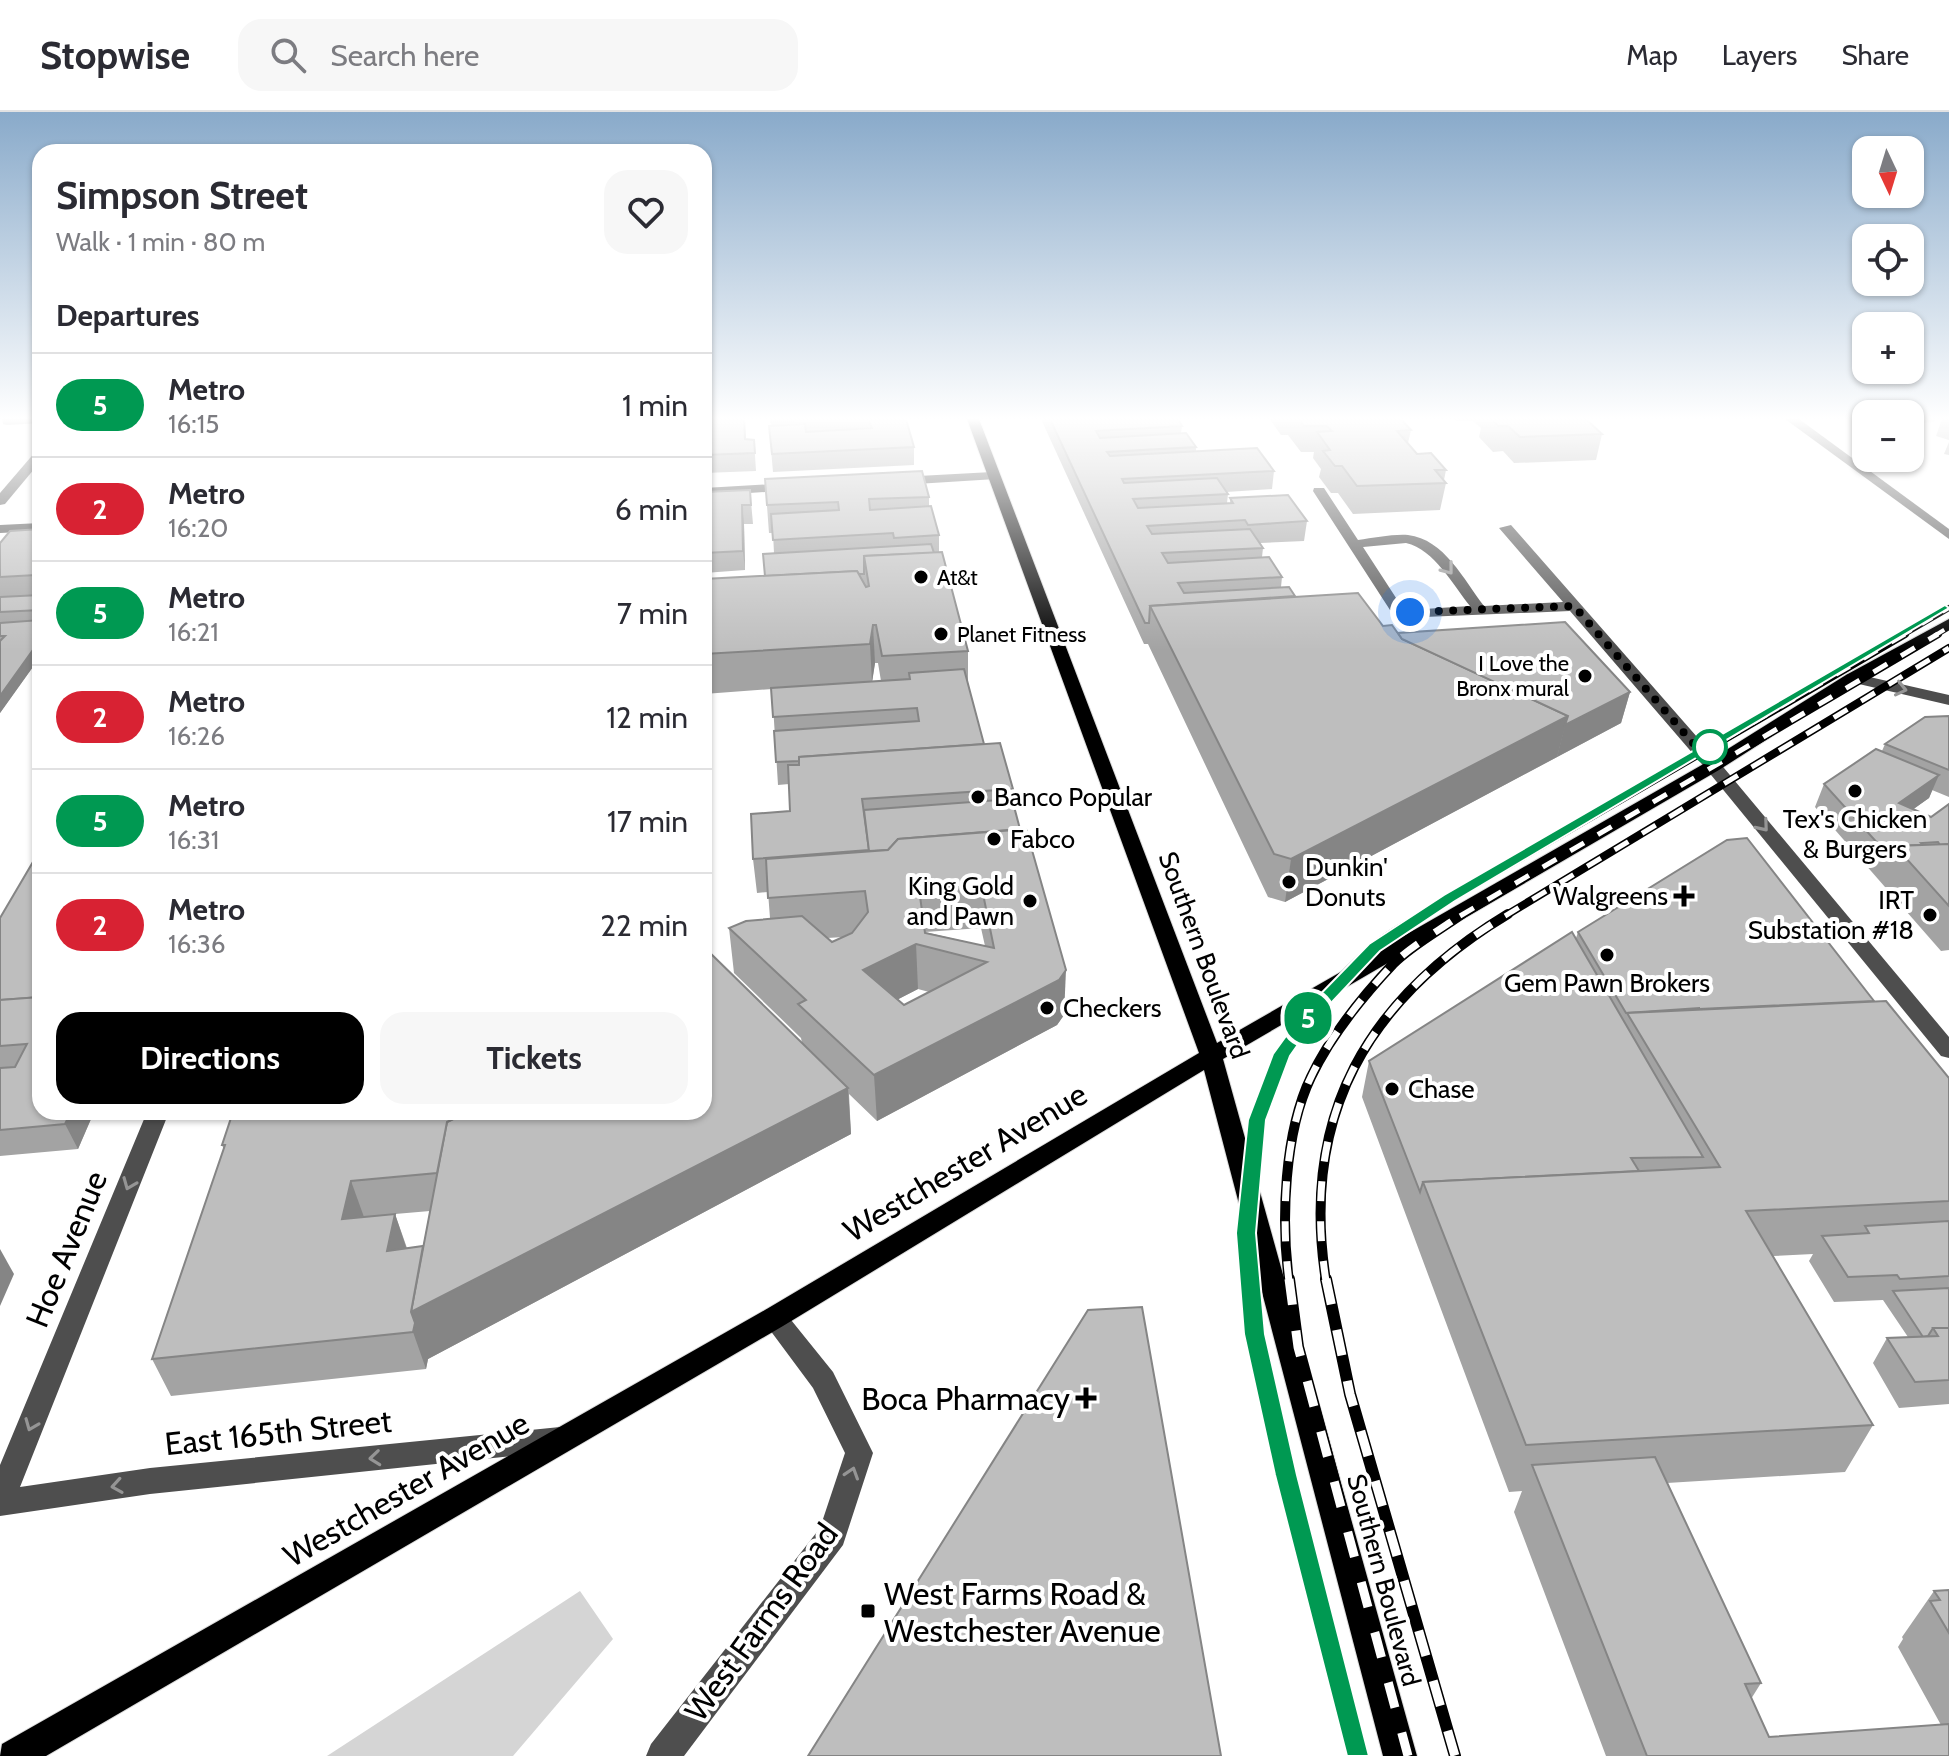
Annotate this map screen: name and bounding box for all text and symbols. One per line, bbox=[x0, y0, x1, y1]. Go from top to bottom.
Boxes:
search box bbox=[238, 19, 798, 91]
text: Stopwise bbox=[40, 32, 190, 79]
icon: search bbox=[266, 33, 310, 77]
text: Search here bbox=[330, 37, 479, 74]
text: Map bbox=[1626, 38, 1678, 72]
text: Layers bbox=[1722, 38, 1797, 72]
text: Share bbox=[1841, 38, 1909, 72]
north arrow bbox=[1852, 136, 1924, 208]
map controls bbox=[1852, 136, 1924, 472]
button: heart bbox=[604, 170, 688, 254]
text: Simpson Street bbox=[56, 172, 308, 219]
button: locate bbox=[1852, 224, 1924, 296]
text: Walk · 1 min · 80 m bbox=[56, 226, 265, 258]
text: Departures bbox=[56, 297, 200, 334]
button: + bbox=[1852, 312, 1924, 384]
text: Metro bbox=[168, 371, 245, 408]
text: 1 min bbox=[622, 387, 688, 424]
text: 5 bbox=[92, 388, 108, 422]
button: − bbox=[1852, 400, 1924, 472]
text: 16:15 bbox=[168, 408, 219, 440]
text: Metro bbox=[168, 475, 245, 512]
text: 6 min bbox=[615, 491, 688, 528]
text: 2 bbox=[93, 492, 107, 526]
text: 16:20 bbox=[168, 512, 228, 544]
one-way arrow bbox=[1438, 560, 1452, 575]
place label: At&t bbox=[937, 564, 978, 591]
marker: At&t bbox=[912, 568, 930, 586]
text: Metro bbox=[168, 579, 245, 616]
your location bbox=[1390, 592, 1430, 632]
text: 7 min bbox=[617, 595, 688, 632]
text: 5 bbox=[92, 596, 108, 630]
text: 16:21 bbox=[168, 616, 219, 648]
place label: Planet Fitness bbox=[957, 621, 1086, 648]
marker: Planet Fitness bbox=[932, 625, 950, 643]
place label: I Love the Bronx mural bbox=[1456, 650, 1570, 702]
marker: I Love the Bronx mural bbox=[1576, 667, 1594, 685]
one-way arrow bbox=[1893, 680, 1907, 697]
text: Metro bbox=[168, 683, 245, 720]
text: 12 min bbox=[606, 699, 688, 736]
text: 2 bbox=[93, 700, 107, 734]
text: 16:26 bbox=[168, 720, 225, 752]
unlabelled marker bbox=[1693, 730, 1727, 764]
place label: Banco Popular bbox=[994, 781, 1153, 813]
marker: Tex's Chicken & Burgers bbox=[1846, 782, 1864, 800]
text: Metro bbox=[168, 787, 245, 824]
marker: Banco Popular bbox=[969, 788, 987, 806]
text: 17 min bbox=[607, 803, 688, 840]
place label: Tex's Chicken & Burgers bbox=[1783, 803, 1927, 865]
text: 5 bbox=[92, 804, 108, 838]
one-way arrow bbox=[1753, 817, 1768, 831]
place label: Fabco bbox=[1010, 823, 1075, 855]
text: 16:31 bbox=[168, 824, 219, 856]
marker: Fabco bbox=[985, 830, 1003, 848]
street label: Southern Boulevard bbox=[1152, 847, 1256, 1063]
place label: Dunkin' Donuts bbox=[1305, 851, 1388, 913]
place label: King Gold and Pawn bbox=[907, 870, 1014, 932]
marker: Dunkin' Donuts bbox=[1280, 873, 1298, 891]
place label: Walgreens bbox=[1553, 880, 1668, 912]
place label: IRT Substation #18 bbox=[1748, 884, 1914, 946]
marker: Walgreens bbox=[1675, 887, 1693, 905]
text: Metro bbox=[168, 891, 245, 928]
marker: King Gold and Pawn bbox=[1021, 892, 1039, 910]
marker: IRT Substation #18 bbox=[1921, 906, 1939, 924]
text: 22 min bbox=[600, 907, 688, 944]
text: 2 bbox=[93, 908, 107, 942]
text: 16:36 bbox=[168, 928, 226, 960]
marker: Gem Pawn Brokers bbox=[1598, 946, 1616, 964]
place label: Gem Pawn Brokers bbox=[1504, 967, 1710, 999]
place label: Checkers bbox=[1063, 992, 1162, 1024]
line badge: 5 bbox=[1282, 992, 1334, 1044]
marker: Checkers bbox=[1038, 999, 1056, 1017]
text: 5 bbox=[1300, 1001, 1316, 1035]
button: Directions bbox=[56, 1012, 364, 1104]
button: Tickets bbox=[380, 1012, 688, 1104]
place label: Chase bbox=[1408, 1073, 1475, 1105]
street label: Westchester Avenue bbox=[836, 1074, 1094, 1250]
marker: Chase bbox=[1383, 1080, 1401, 1098]
street label: Hoe Avenue bbox=[17, 1165, 115, 1333]
one-way arrow bbox=[122, 1176, 139, 1190]
place label: Boca Pharmacy bbox=[861, 1379, 1070, 1418]
marker: Boca Pharmacy bbox=[1077, 1389, 1095, 1407]
street label: East 165th Street bbox=[163, 1401, 394, 1463]
street label: Westchester Avenue bbox=[276, 1403, 536, 1575]
one-way arrow bbox=[24, 1417, 40, 1431]
one-way arrow bbox=[368, 1449, 381, 1466]
one-way arrow bbox=[843, 1467, 859, 1481]
street label: Southern Boulevard bbox=[1340, 1471, 1428, 1689]
one-way arrow bbox=[110, 1477, 124, 1494]
street label: West Farms Road bbox=[676, 1515, 846, 1729]
place label: West Farms Road & Westchester Avenue bbox=[884, 1574, 1161, 1650]
marker: West Farms Road & Westchester Avenue bbox=[859, 1602, 877, 1620]

